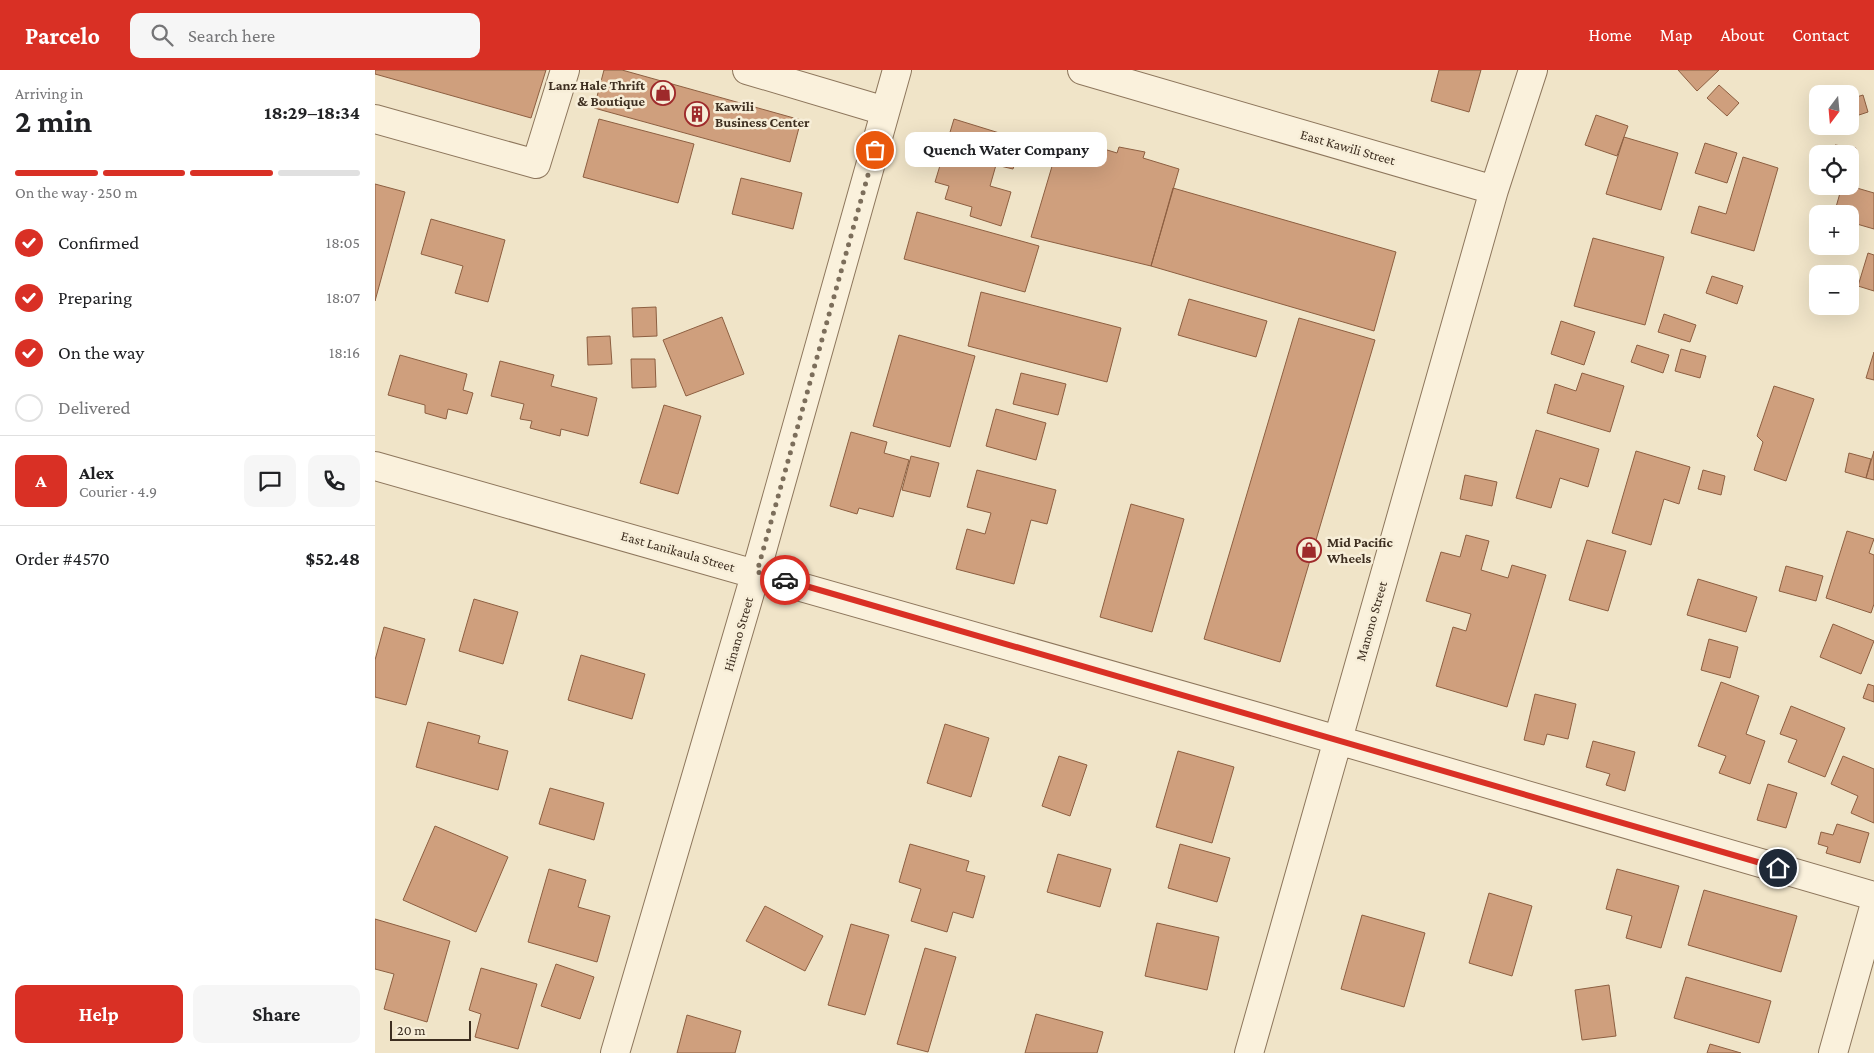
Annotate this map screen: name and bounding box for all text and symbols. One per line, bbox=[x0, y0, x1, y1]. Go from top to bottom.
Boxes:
search box bbox=[130, 13, 480, 58]
icon: search bbox=[148, 21, 176, 49]
text: Parcelo bbox=[25, 22, 100, 49]
text: Search here bbox=[188, 25, 275, 46]
text: Home bbox=[1589, 25, 1632, 45]
text: Map bbox=[1660, 25, 1692, 45]
text: About bbox=[1720, 25, 1764, 45]
text: Contact bbox=[1792, 25, 1849, 45]
place label: Lanz Hale Thrift & Boutique bbox=[548, 77, 646, 109]
shop icon: Lanz Hale Thrift & Boutique bbox=[650, 80, 676, 106]
text: Arriving in bbox=[15, 85, 83, 102]
north arrow bbox=[1809, 85, 1859, 135]
map controls bbox=[1809, 85, 1859, 315]
place label: Kawili Business Center bbox=[715, 98, 810, 130]
building icon: Kawili Business Center bbox=[684, 101, 710, 127]
text: 18:29–18:34 bbox=[264, 102, 360, 123]
text: 2 min bbox=[15, 103, 92, 139]
street label: East Kawili Street bbox=[1299, 126, 1398, 168]
pin bbox=[854, 129, 896, 171]
callout: Quench Water Company bbox=[905, 132, 1107, 168]
icon: bag bbox=[861, 136, 889, 164]
text: Quench Water Company bbox=[923, 141, 1089, 158]
button: locate bbox=[1809, 145, 1859, 195]
text: On the way · 250 m bbox=[15, 184, 138, 201]
button: + bbox=[1809, 205, 1859, 255]
icon: check bbox=[15, 229, 43, 257]
text: Confirmed bbox=[58, 232, 139, 253]
text: 18:05 bbox=[326, 234, 360, 251]
button: − bbox=[1809, 265, 1859, 315]
icon: check bbox=[15, 284, 43, 312]
text: Preparing bbox=[58, 287, 132, 308]
text: 18:07 bbox=[326, 289, 360, 306]
icon: check bbox=[15, 339, 43, 367]
text: On the way bbox=[58, 342, 144, 363]
text: 18:16 bbox=[329, 344, 360, 361]
text: Delivered bbox=[58, 397, 131, 418]
button: chat bbox=[244, 455, 296, 507]
button: phone bbox=[308, 455, 360, 507]
text: Alex bbox=[79, 462, 114, 483]
text: A bbox=[35, 470, 47, 491]
text: Courier · 4.9 bbox=[79, 483, 157, 500]
street label: East Lanikaula Street bbox=[619, 527, 737, 575]
place label: Mid Pacific Wheels bbox=[1326, 534, 1393, 566]
shop icon: Mid Pacific Wheels bbox=[1296, 537, 1322, 563]
text: Order #4570 bbox=[15, 548, 110, 569]
text: $52.48 bbox=[305, 548, 360, 569]
courier bbox=[760, 555, 810, 605]
icon: car bbox=[771, 566, 799, 594]
street label: Manono Street bbox=[1352, 579, 1390, 663]
street label: Hinano Street bbox=[720, 595, 756, 673]
pin bbox=[1757, 847, 1799, 889]
icon: home bbox=[1764, 854, 1792, 882]
button: Help bbox=[15, 985, 183, 1043]
button: Share bbox=[193, 985, 360, 1043]
scale bar bbox=[390, 1018, 471, 1041]
text: 20 m bbox=[397, 1022, 425, 1038]

